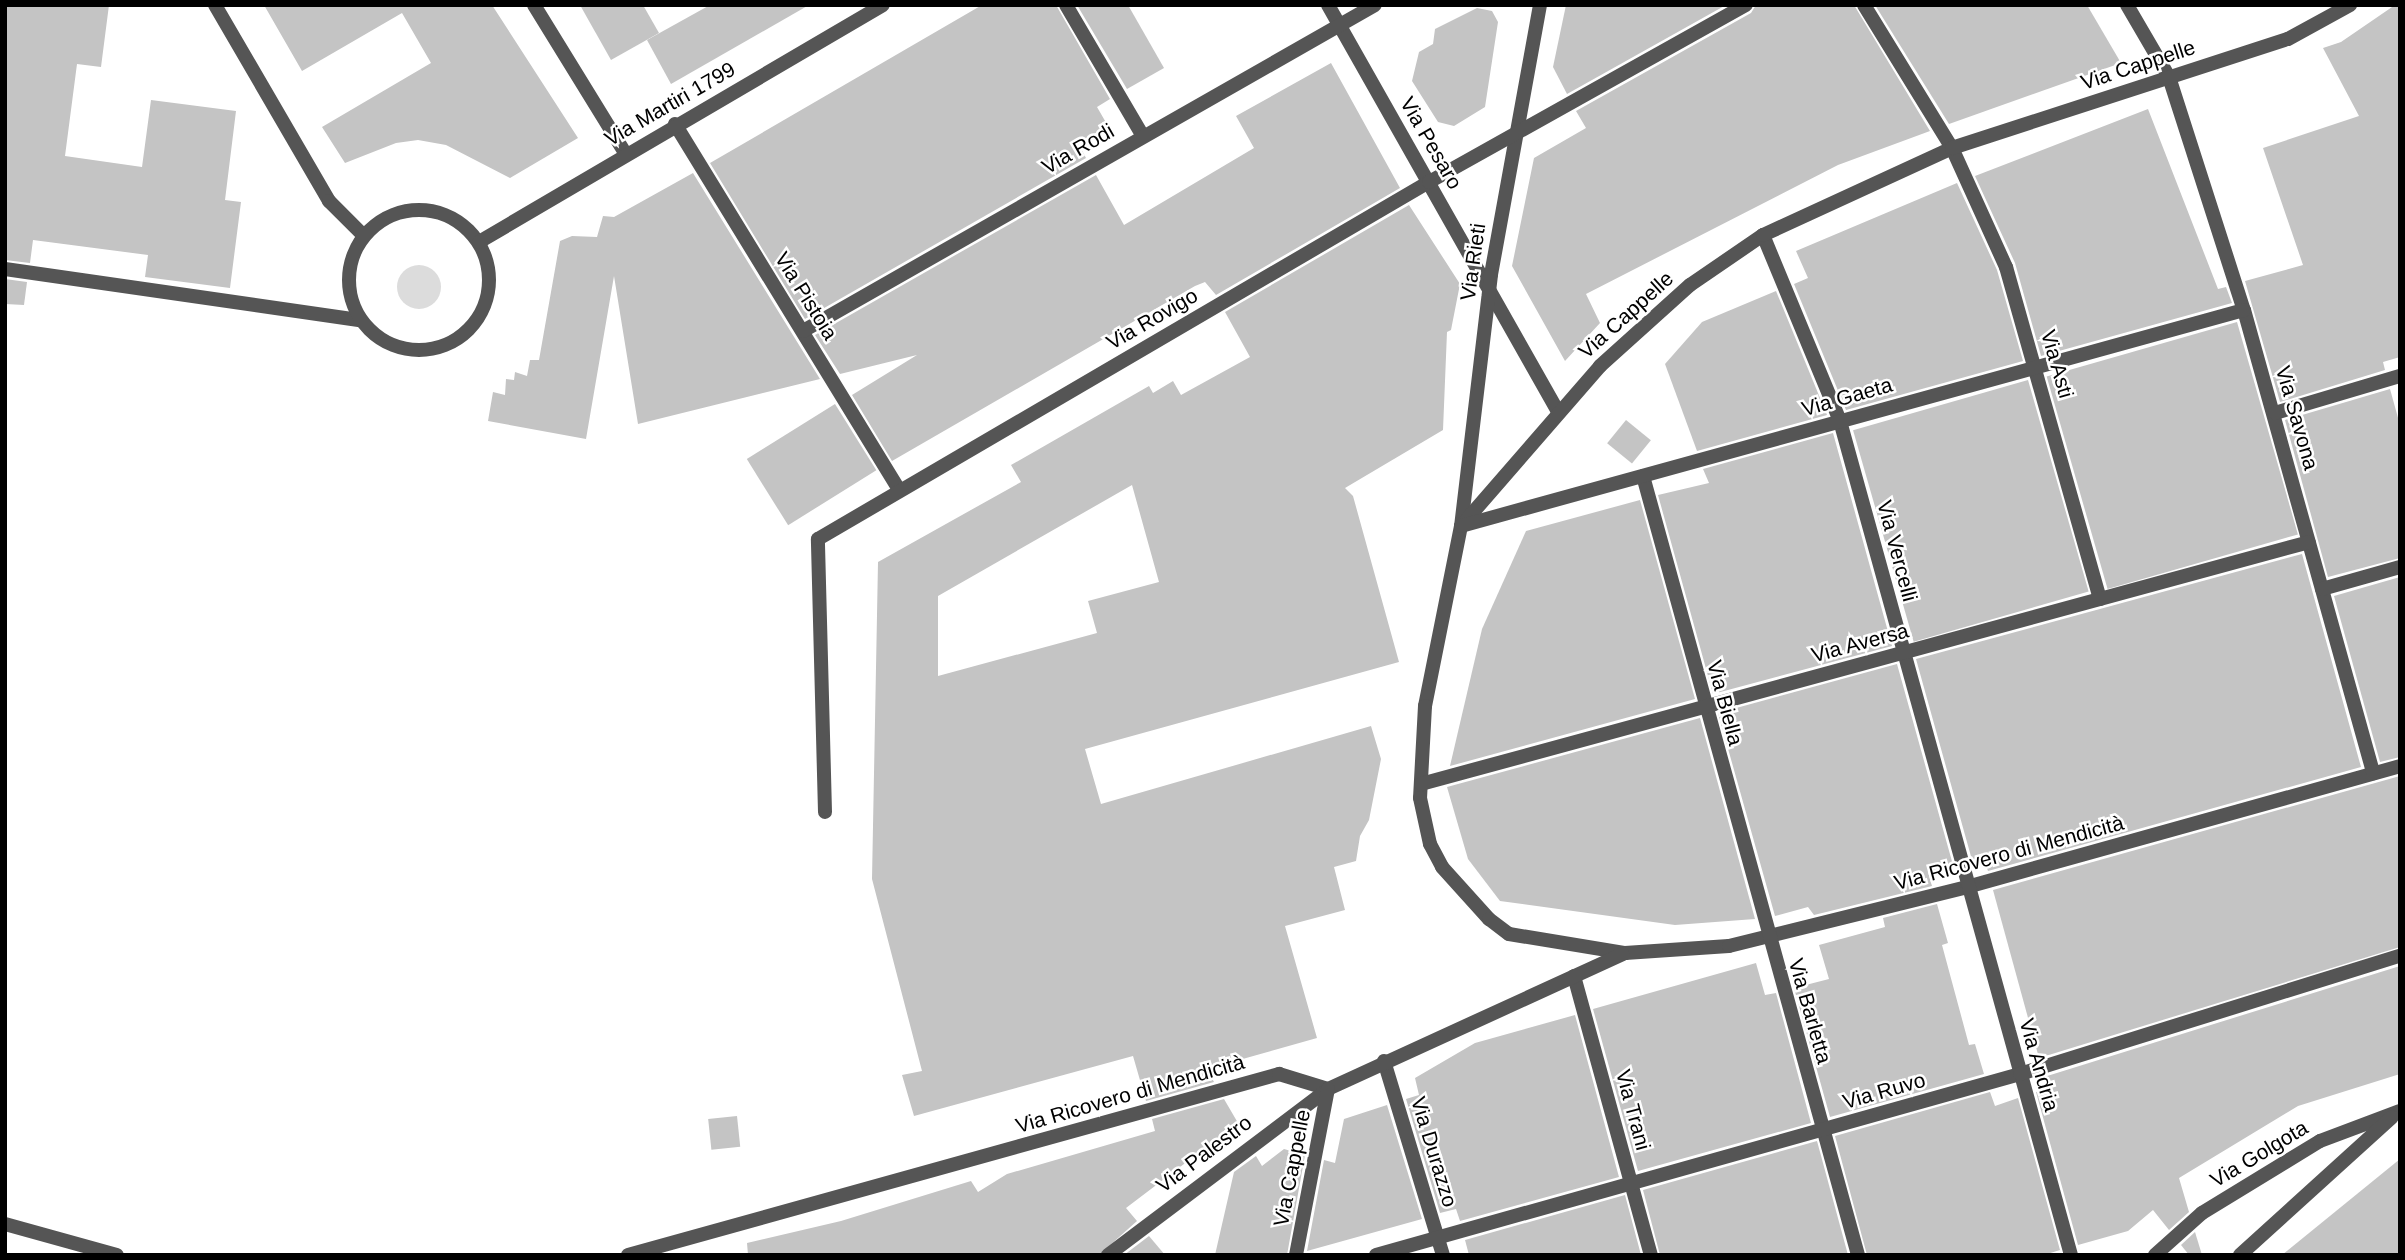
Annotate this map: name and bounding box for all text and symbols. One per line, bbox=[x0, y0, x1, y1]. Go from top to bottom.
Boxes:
street label: Via Cappelle bbox=[2078, 35, 2198, 95]
street label: Via Martiri 1799 bbox=[600, 56, 740, 152]
street label: Via Pesaro bbox=[1395, 92, 1467, 194]
street label: Via Rodi bbox=[1037, 118, 1119, 180]
street label: Via Rieti bbox=[1455, 222, 1491, 302]
street label: Via Pistoia bbox=[769, 247, 843, 345]
street label: Via Cappelle bbox=[1573, 266, 1679, 364]
street label: Via Rovigo bbox=[1102, 283, 1202, 355]
street label: Via Asti bbox=[2035, 326, 2079, 402]
street label: Via Savona bbox=[2270, 363, 2324, 473]
street label: Via Gaeta bbox=[1799, 372, 1895, 422]
street label: Via Vercelli bbox=[1871, 498, 1923, 604]
street label: Via Aversa bbox=[1808, 618, 1912, 668]
street label: Via Biella bbox=[1702, 658, 1748, 748]
street label: Via Ricovero di Mendicità bbox=[1891, 810, 2127, 896]
street label: Via Barletta bbox=[1783, 956, 1837, 1066]
street label: Via Andria bbox=[2014, 1015, 2064, 1115]
street label: Via Ricovero di Mendicità bbox=[1013, 1049, 1247, 1139]
street label: Via Trani bbox=[1610, 1067, 1656, 1153]
street label: Via Ruvo bbox=[1840, 1067, 1928, 1115]
street label: Via Durazzo bbox=[1405, 1094, 1463, 1210]
street label: Via Cappelle bbox=[1268, 1107, 1316, 1229]
street label: Via Palestro bbox=[1151, 1110, 1257, 1198]
street label: Via Golgota bbox=[2206, 1115, 2312, 1193]

